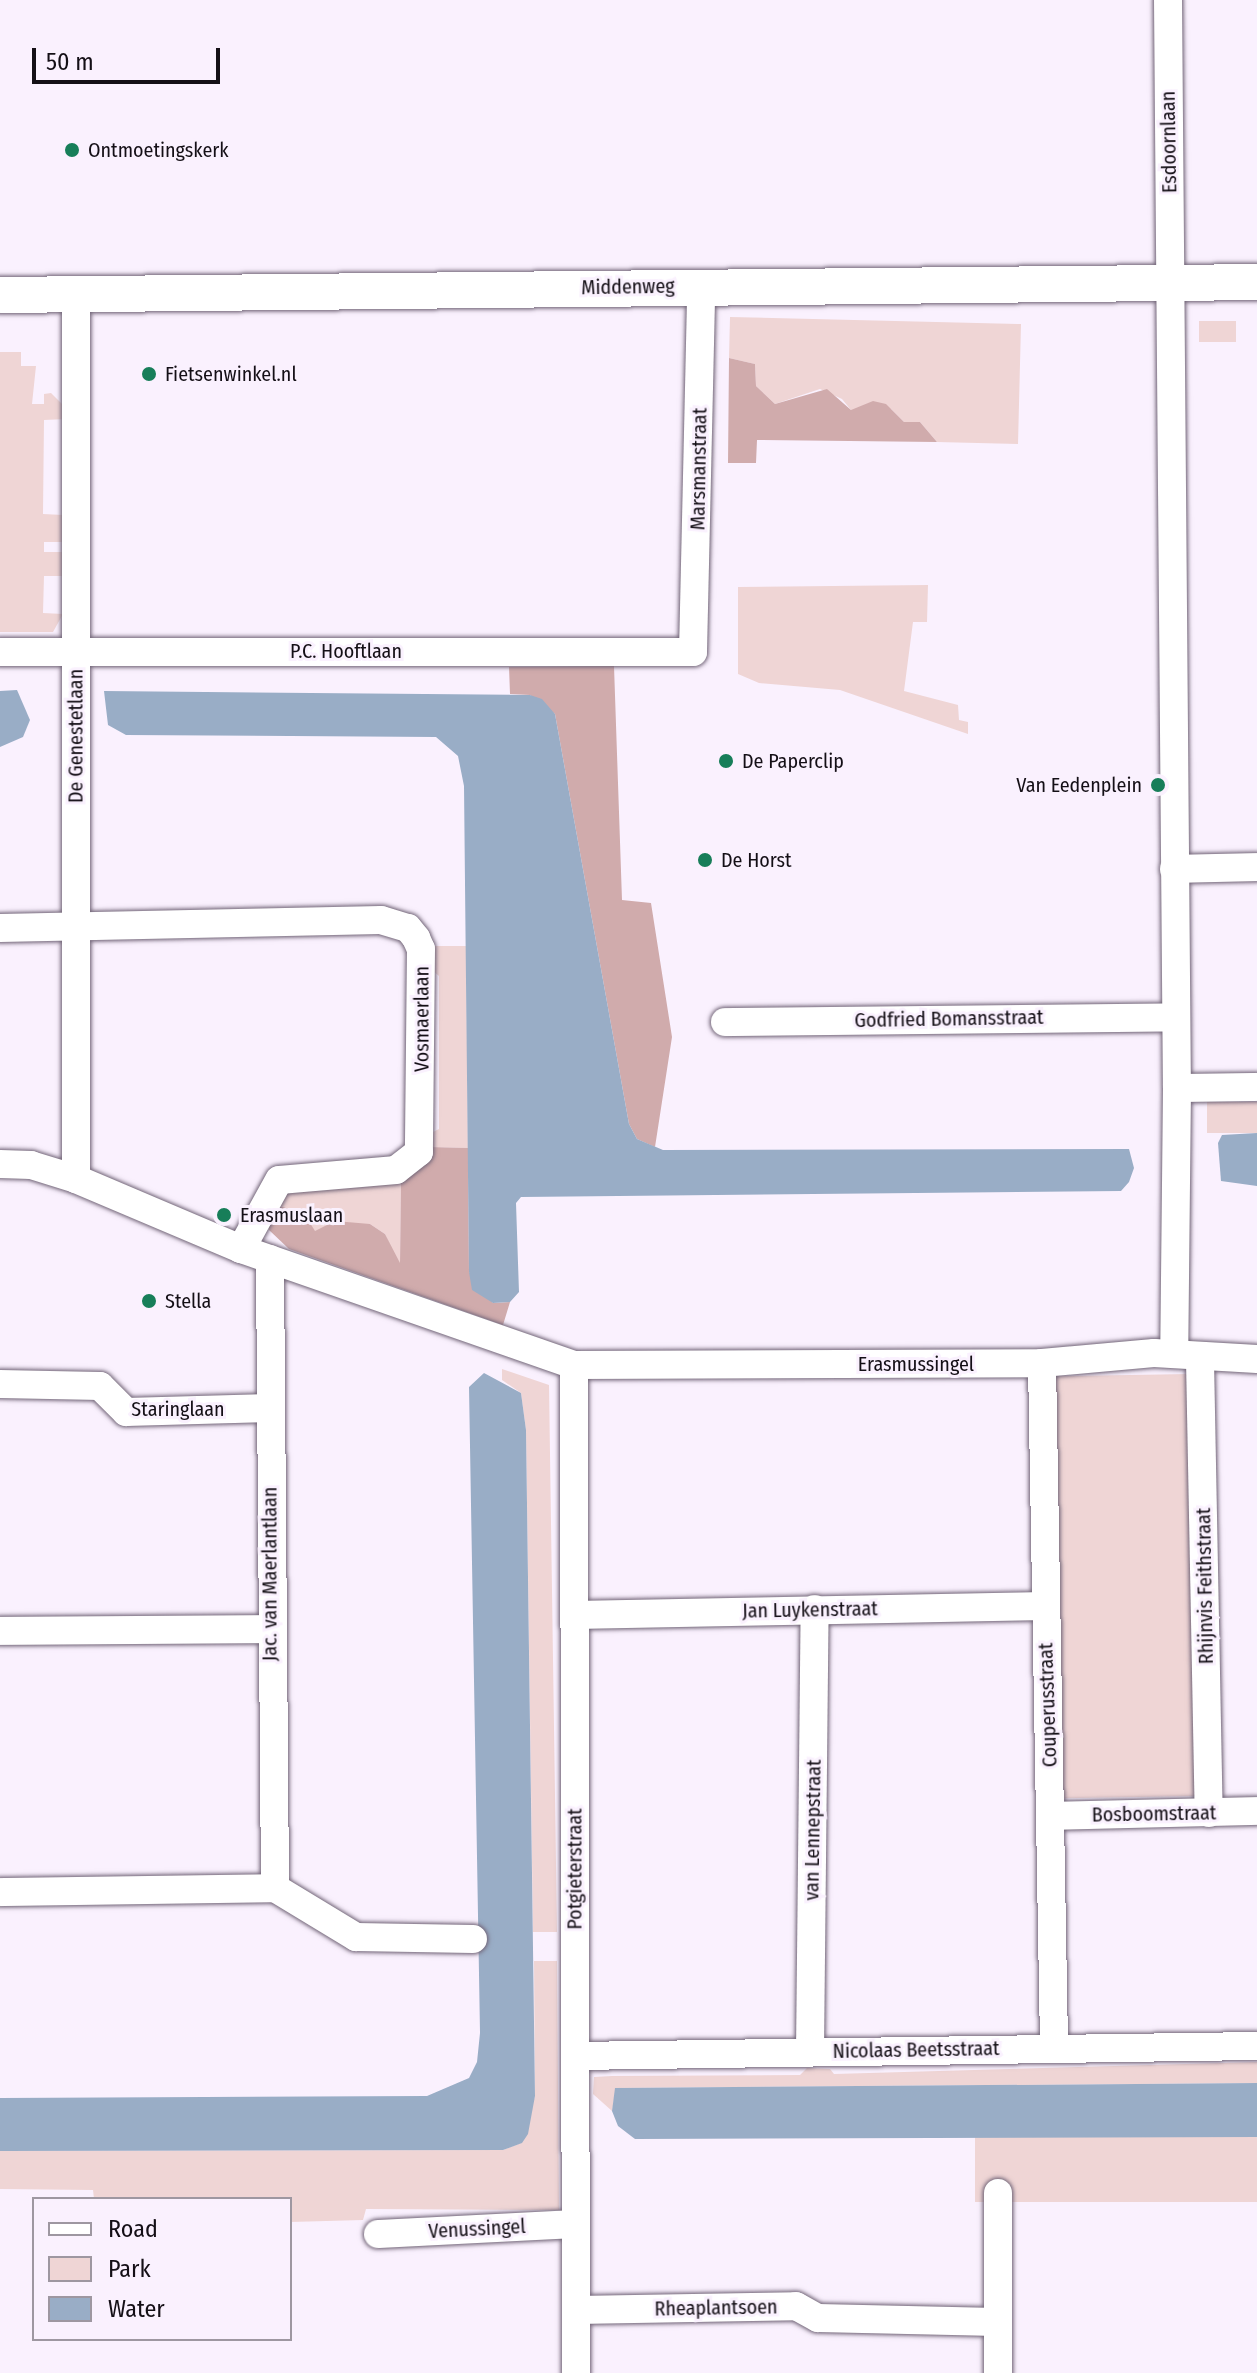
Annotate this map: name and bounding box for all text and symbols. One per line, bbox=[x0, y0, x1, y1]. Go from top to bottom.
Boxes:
scale bar bbox=[36, 32, 224, 82]
text: 50 m bbox=[46, 48, 94, 76]
street label: Esdoornlaan bbox=[1156, 91, 1182, 193]
place label: Ontmoetingskerk bbox=[88, 138, 229, 162]
marker: Ontmoetingskerk bbox=[63, 141, 81, 159]
street label: Middenweg bbox=[581, 274, 675, 300]
place label: Fietsenwinkel.nl bbox=[165, 362, 297, 386]
marker: Fietsenwinkel.nl bbox=[140, 365, 158, 383]
street label: Marsmanstraat bbox=[686, 408, 712, 530]
street label: P.C. Hooftlaan bbox=[290, 639, 402, 663]
street label: De Genestetlaan bbox=[64, 669, 88, 803]
place label: De Paperclip bbox=[742, 749, 844, 773]
marker: De Paperclip bbox=[717, 752, 735, 770]
place label: Van Eedenplein bbox=[1016, 773, 1142, 797]
marker: Van Eedenplein bbox=[1149, 776, 1167, 794]
place label: De Horst bbox=[721, 848, 792, 872]
marker: De Horst bbox=[696, 851, 714, 869]
street label: Vosmaerlaan bbox=[410, 966, 434, 1072]
street label: Godfried Bomansstraat bbox=[854, 1005, 1044, 1033]
place label: Erasmuslaan bbox=[240, 1203, 343, 1227]
marker: Erasmuslaan bbox=[215, 1206, 233, 1224]
place label: Stella bbox=[165, 1289, 211, 1313]
marker: Stella bbox=[140, 1292, 158, 1310]
street label: Erasmussingel bbox=[858, 1352, 974, 1376]
street label: Staringlaan bbox=[131, 1397, 225, 1421]
street label: Jac. van Maerlantlaan bbox=[258, 1487, 282, 1661]
street label: Rhijnvis Feithstraat bbox=[1192, 1507, 1218, 1665]
street label: Jan Luykenstraat bbox=[742, 1597, 878, 1623]
street label: Couperusstraat bbox=[1034, 1642, 1062, 1768]
street label: van Lennepstraat bbox=[800, 1759, 826, 1901]
street label: Bosboomstraat bbox=[1092, 1801, 1216, 1827]
street label: Potgieterstraat bbox=[563, 1808, 587, 1930]
street label: Nicolaas Beetsstraat bbox=[832, 2037, 1000, 2063]
legend bbox=[32, 2197, 292, 2341]
street label: Venussingel bbox=[428, 2214, 526, 2244]
text: Road bbox=[108, 2215, 158, 2243]
text: Park bbox=[108, 2255, 151, 2283]
text: Water bbox=[108, 2295, 165, 2323]
street label: Rheaplantsoen bbox=[654, 2295, 778, 2321]

